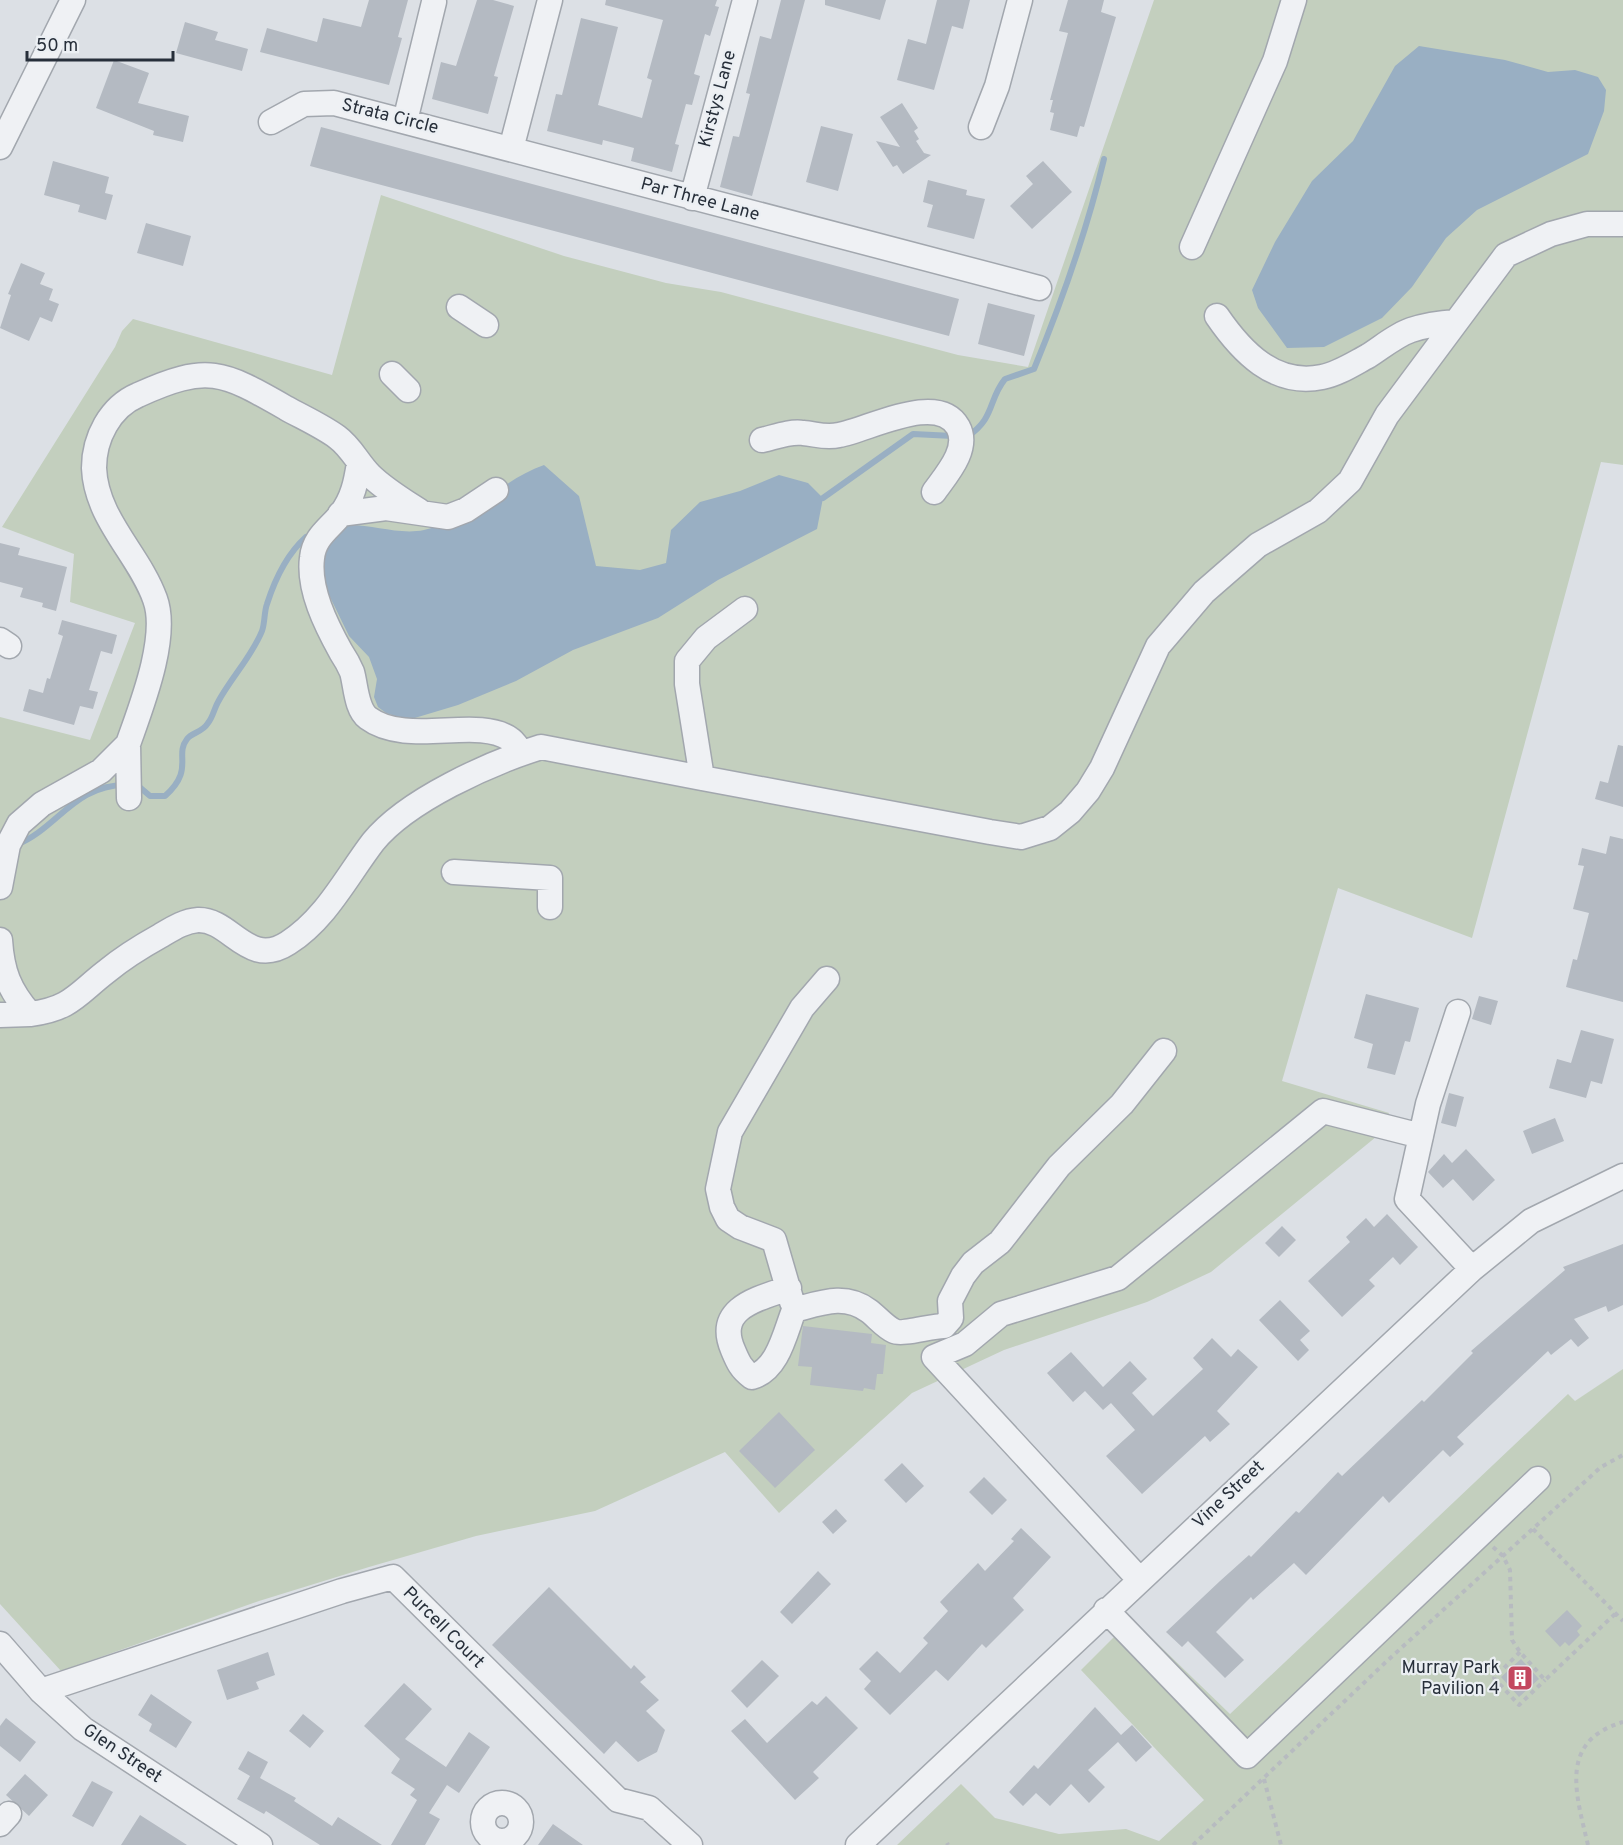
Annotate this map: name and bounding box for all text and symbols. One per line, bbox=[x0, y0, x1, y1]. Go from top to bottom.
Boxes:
scale bar bbox=[27, 24, 172, 62]
text: 50 m bbox=[36, 35, 78, 58]
street label: Kirstys Lane bbox=[694, 48, 742, 150]
street label: Strata Circle bbox=[339, 94, 441, 140]
street label: Par Three Lane bbox=[638, 173, 762, 227]
street label: Vine Street bbox=[1188, 1456, 1270, 1534]
street label: Purcell Court bbox=[397, 1582, 489, 1674]
place label: Murray Park Pavilion 4 bbox=[1401, 1657, 1500, 1701]
building icon: Murray Park Pavilion 4 bbox=[1505, 1663, 1535, 1693]
street label: Glen Street bbox=[78, 1719, 166, 1789]

